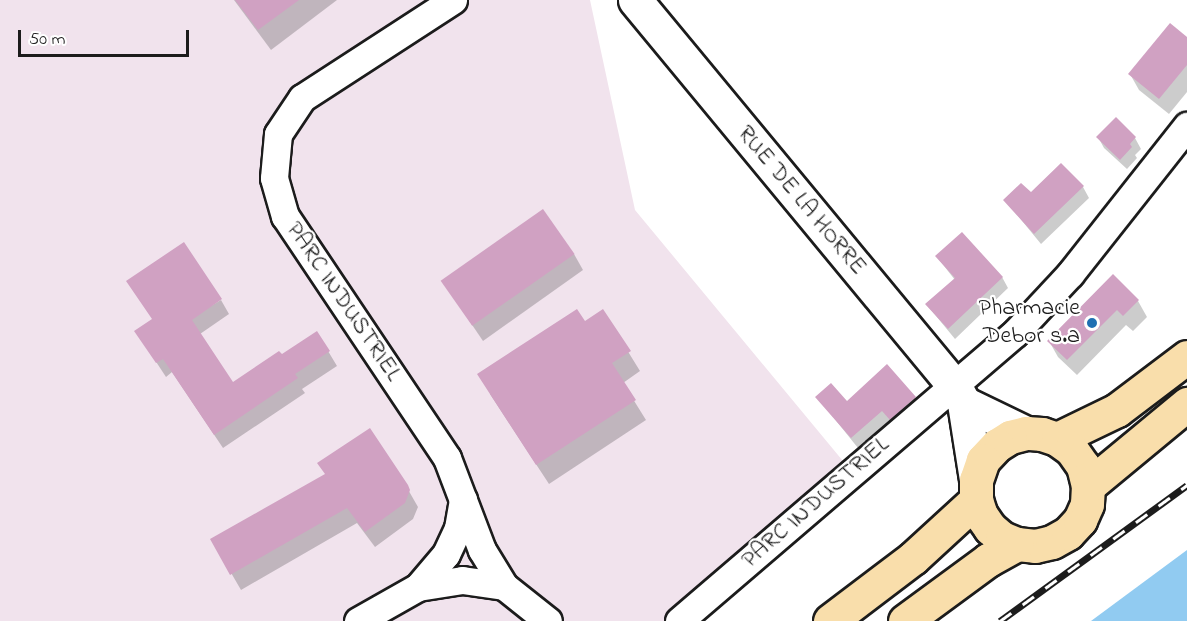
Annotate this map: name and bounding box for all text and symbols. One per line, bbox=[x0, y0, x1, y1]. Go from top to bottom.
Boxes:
scale bar bbox=[21, 18, 192, 56]
text: 50 m bbox=[29, 27, 66, 53]
street label: RUE DE LA HORRE bbox=[730, 120, 872, 282]
street label: PARC INDUSTRIEL bbox=[279, 217, 407, 387]
place label: Pharmacie Debor s.a bbox=[978, 295, 1080, 351]
marker: Pharmacie Debor s.a bbox=[1085, 316, 1099, 330]
street label: PARC INDUSTRIEL bbox=[736, 431, 896, 575]

